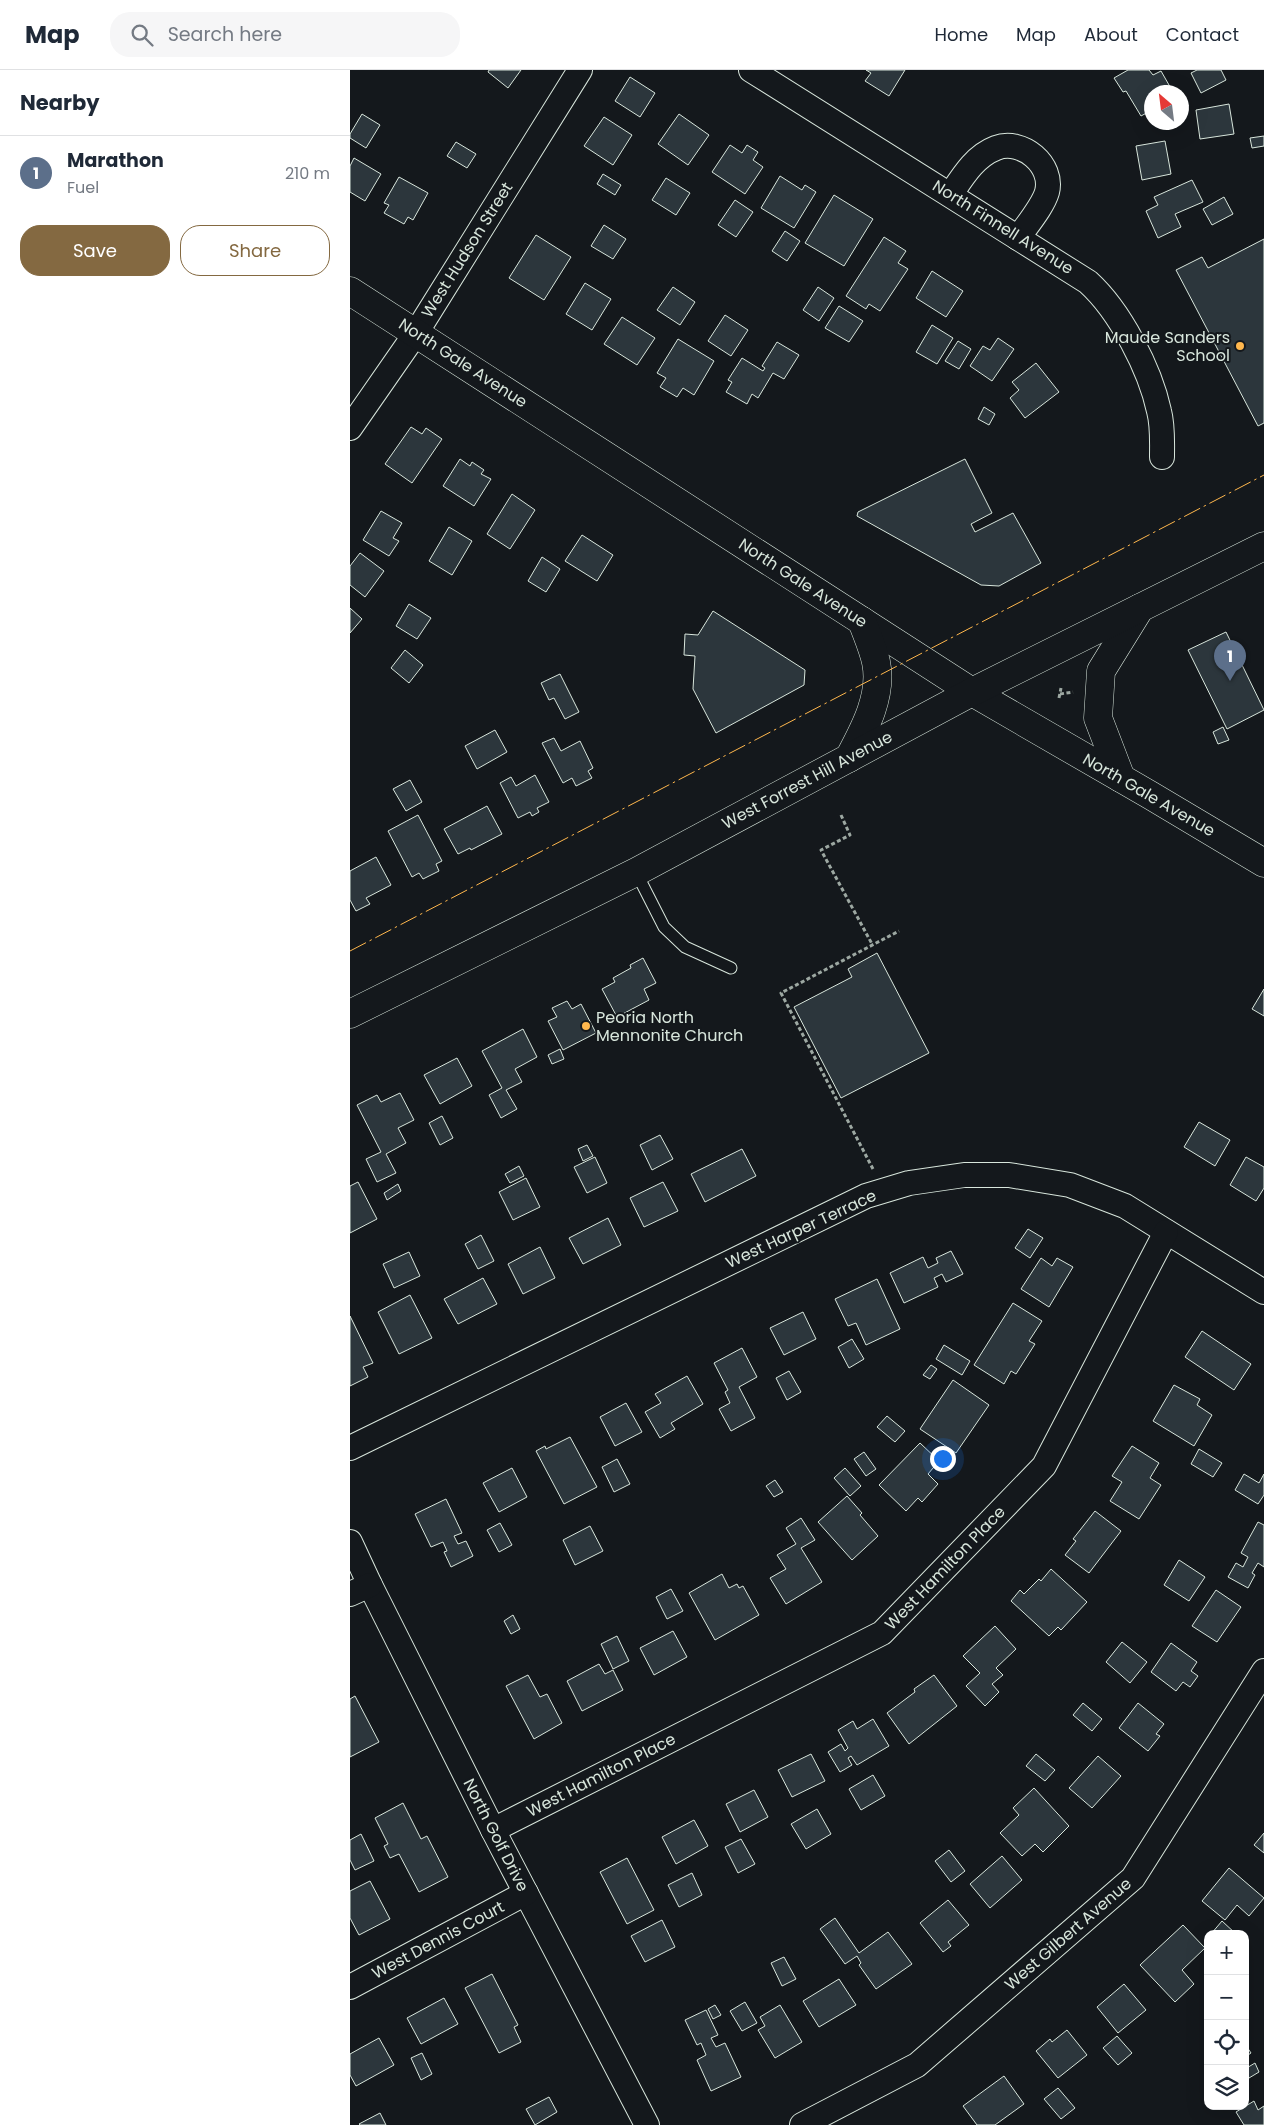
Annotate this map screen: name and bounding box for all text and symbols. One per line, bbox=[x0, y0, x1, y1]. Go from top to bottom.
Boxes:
search box bbox=[110, 12, 460, 57]
text: Map bbox=[25, 18, 80, 51]
icon: search bbox=[128, 21, 156, 49]
text: Search here bbox=[168, 21, 282, 48]
text: Home bbox=[934, 22, 988, 47]
text: Map bbox=[1016, 22, 1056, 47]
text: About bbox=[1084, 22, 1138, 47]
text: Contact bbox=[1166, 22, 1239, 47]
north arrow bbox=[1144, 85, 1189, 130]
text: Nearby bbox=[20, 88, 100, 117]
text: Marathon bbox=[67, 147, 164, 174]
text: 1 bbox=[33, 162, 39, 185]
text: 210 m bbox=[285, 162, 330, 185]
street label: North Finnell Avenue bbox=[928, 174, 1078, 280]
text: Fuel bbox=[67, 176, 99, 199]
street label: West Hudson Street bbox=[416, 178, 518, 322]
button: Save bbox=[20, 225, 170, 276]
button: Share bbox=[180, 225, 330, 276]
street label: North Gale Avenue bbox=[394, 313, 532, 413]
place label: Maude Sanders School bbox=[1105, 326, 1230, 367]
marker: Maude Sanders School bbox=[1234, 340, 1246, 352]
street label: North Gale Avenue bbox=[734, 533, 872, 633]
pin: 1 bbox=[1214, 640, 1246, 681]
street label: West Forrest Hill Avenue bbox=[718, 725, 896, 835]
street label: North Gale Avenue bbox=[1079, 748, 1219, 842]
place label: Peoria North Mennonite Church bbox=[596, 1006, 743, 1047]
marker: Peoria North Mennonite Church bbox=[580, 1020, 592, 1032]
street label: West Harper Terrace bbox=[722, 1184, 880, 1274]
your location bbox=[930, 1446, 956, 1472]
street label: West Hamilton Place bbox=[880, 1501, 1010, 1635]
street label: West Hamilton Place bbox=[523, 1727, 680, 1823]
street label: North Golf Drive bbox=[458, 1775, 534, 1896]
street label: West Gilbert Avenue bbox=[1000, 1872, 1136, 1996]
street label: West Dennis Court bbox=[368, 1895, 508, 1985]
map controls bbox=[1204, 1930, 1249, 2110]
button: + bbox=[1204, 1930, 1249, 1975]
button: − bbox=[1204, 1975, 1249, 2020]
button: locate bbox=[1204, 2020, 1249, 2065]
button: layers bbox=[1204, 2065, 1249, 2110]

